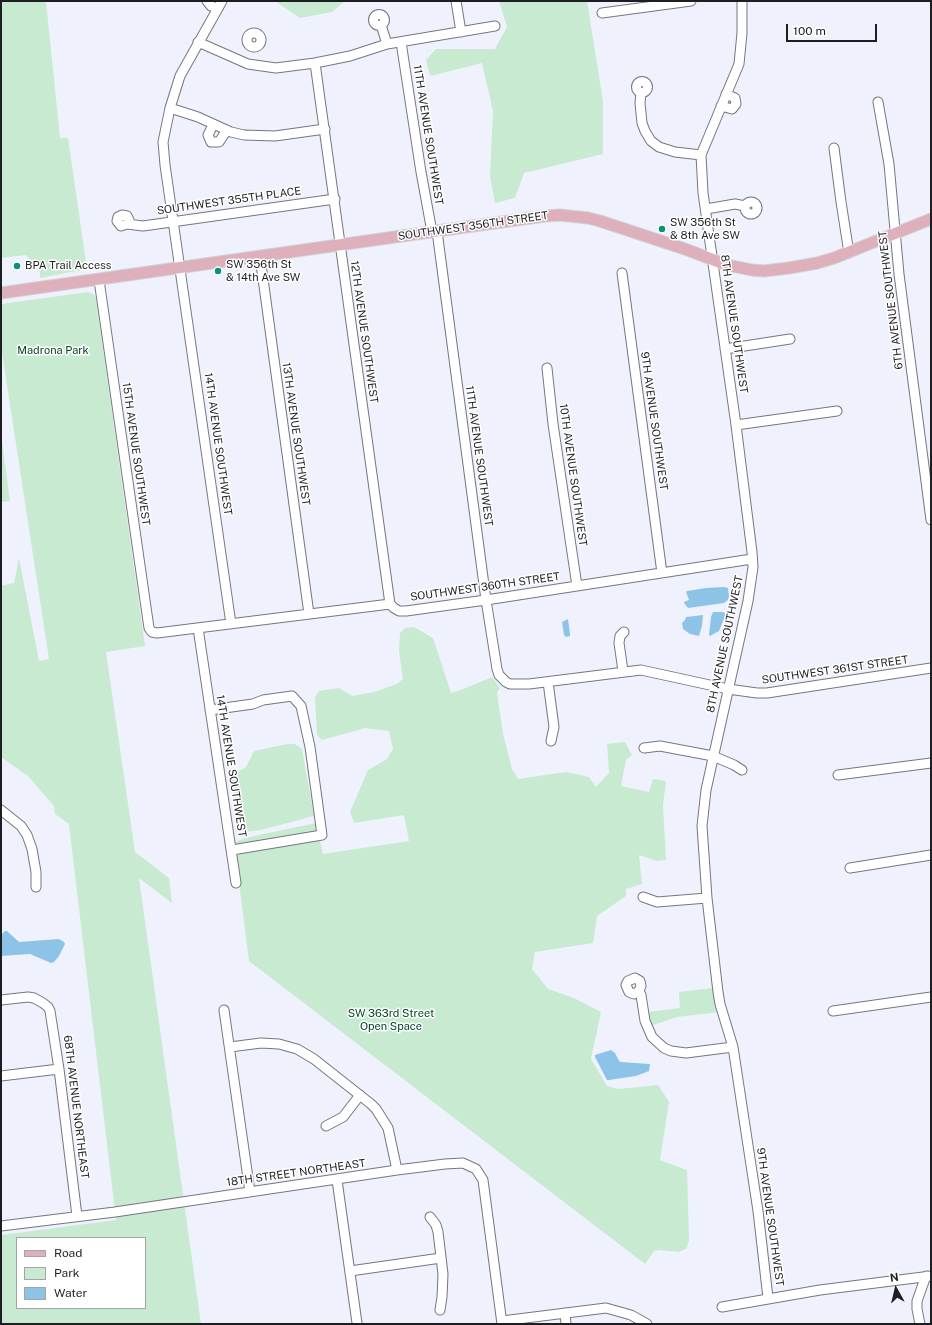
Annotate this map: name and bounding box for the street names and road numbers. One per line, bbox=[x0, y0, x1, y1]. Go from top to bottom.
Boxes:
street label: 11TH AVENUE SOUTHWEST bbox=[410, 64, 446, 206]
street label: SOUTHWEST 355TH PLACE bbox=[156, 184, 302, 218]
street label: SOUTHWEST 356TH STREET bbox=[397, 209, 549, 243]
street label: 6TH AVENUE SOUTHWEST bbox=[876, 230, 906, 370]
street label: 8TH AVENUE SOUTHWEST bbox=[718, 254, 750, 394]
street label: 12TH AVENUE SOUTHWEST bbox=[347, 260, 381, 404]
street label: 9TH AVENUE SOUTHWEST bbox=[638, 351, 670, 491]
street label: 13TH AVENUE SOUTHWEST bbox=[279, 362, 313, 506]
street label: 14TH AVENUE SOUTHWEST bbox=[201, 372, 235, 516]
street label: 15TH AVENUE SOUTHWEST bbox=[119, 382, 153, 526]
street label: 11TH AVENUE SOUTHWEST bbox=[463, 385, 495, 527]
street label: 10TH AVENUE SOUTHWEST bbox=[556, 403, 590, 547]
street label: SOUTHWEST 360TH STREET bbox=[409, 570, 561, 604]
street label: 8TH AVENUE SOUTHWEST bbox=[704, 574, 746, 714]
street label: SOUTHWEST 361ST STREET bbox=[761, 653, 909, 687]
street label: 14TH AVENUE SOUTHWEST bbox=[213, 694, 249, 838]
street label: 68TH AVENUE NORTHEAST bbox=[61, 1034, 91, 1180]
street label: 9TH AVENUE SOUTHWEST bbox=[754, 1147, 786, 1287]
street label: 18TH STREET NORTHEAST bbox=[226, 1157, 366, 1189]

